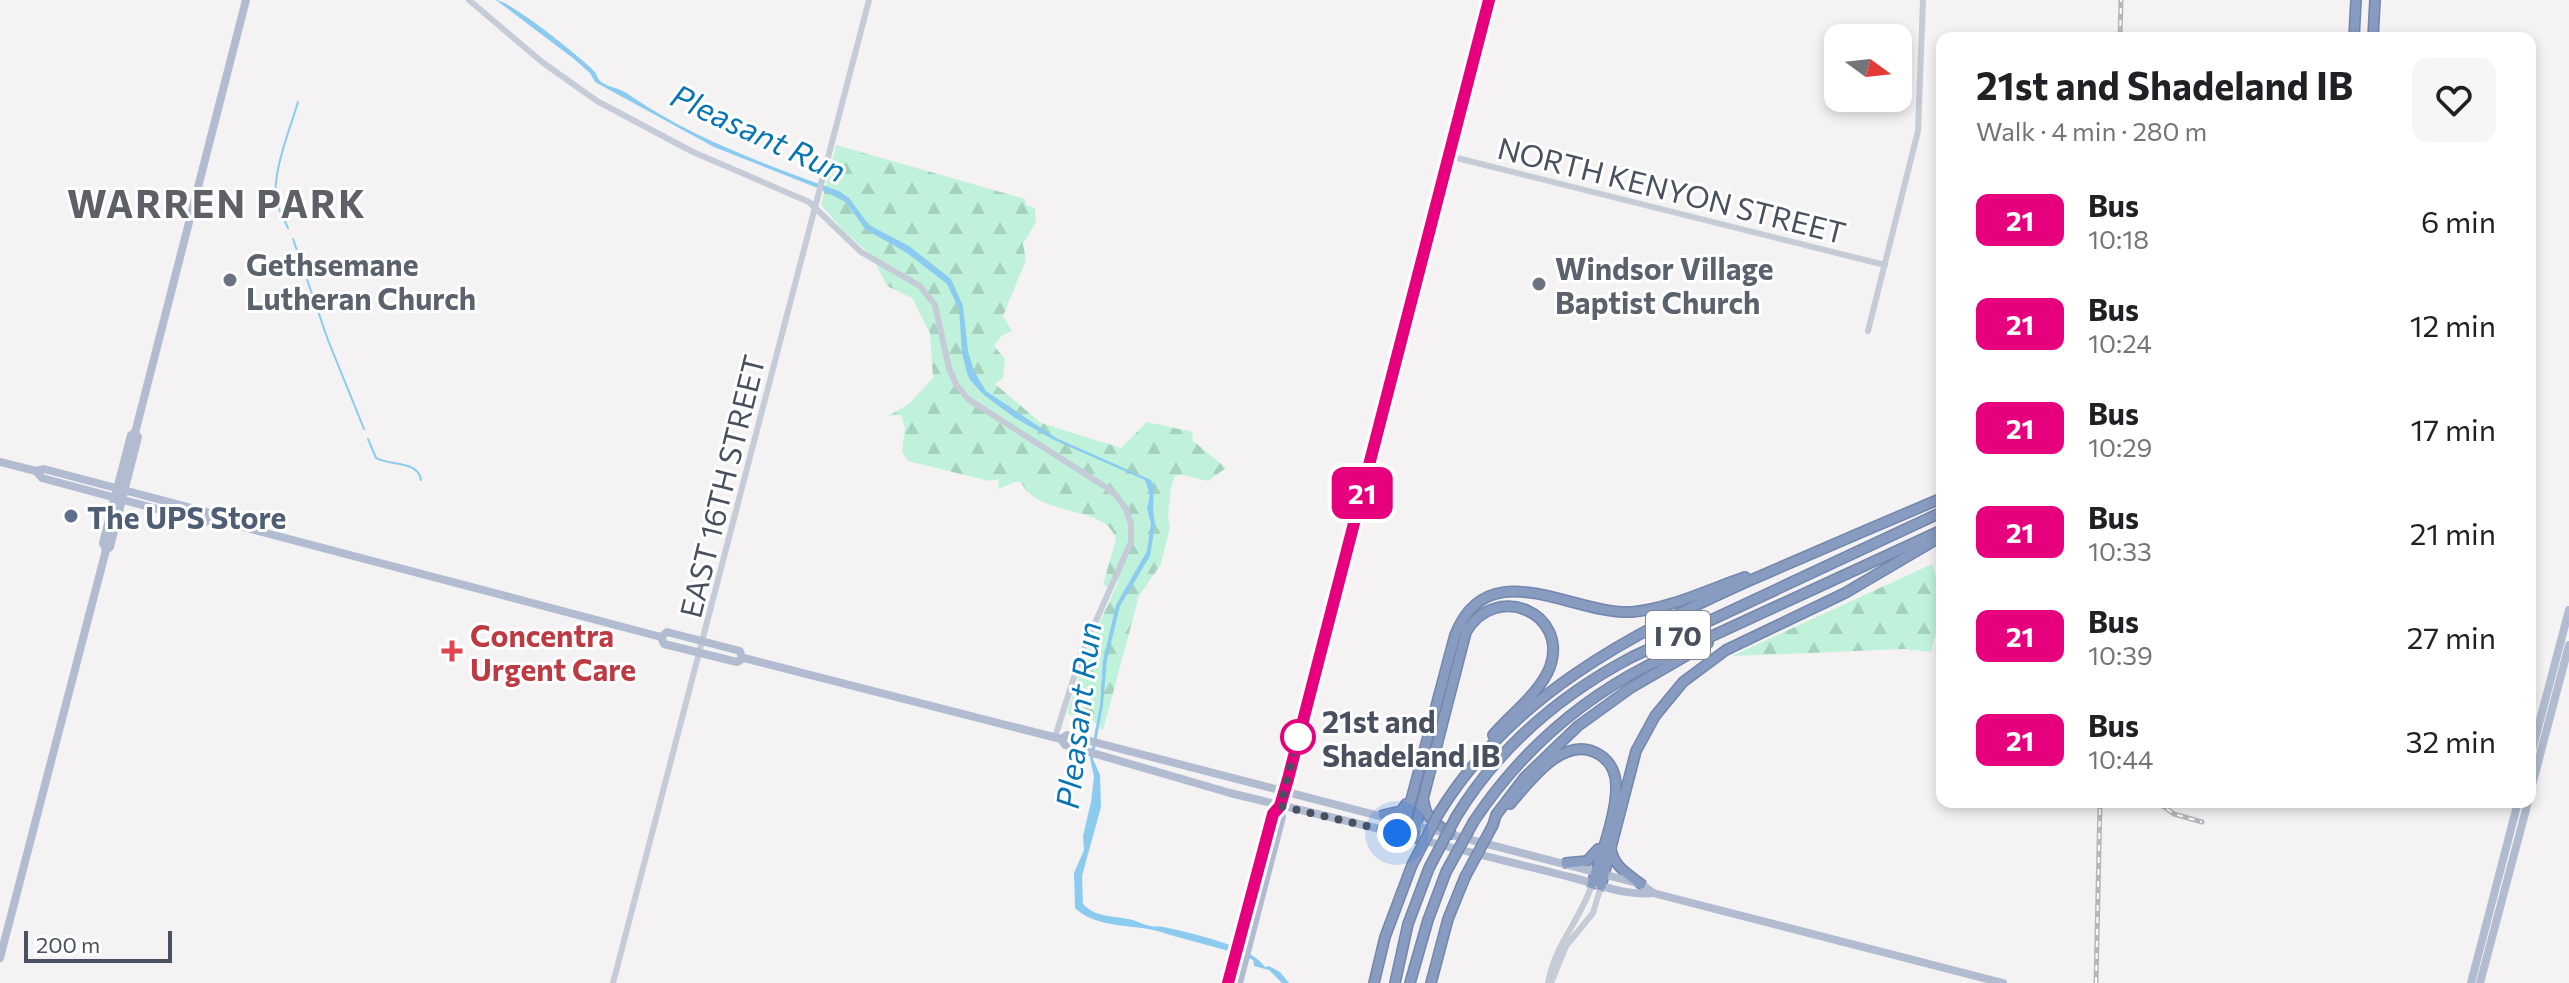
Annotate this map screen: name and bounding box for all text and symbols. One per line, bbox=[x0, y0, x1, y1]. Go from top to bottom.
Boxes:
north arrow bbox=[1824, 24, 1912, 112]
map controls bbox=[1824, 24, 1912, 112]
button: heart bbox=[2412, 58, 2496, 142]
text: 21st and Shadeland IB bbox=[1976, 61, 2353, 108]
water label: Pleasant Run bbox=[665, 74, 853, 190]
text: Walk · 4 min · 280 m bbox=[1976, 115, 2207, 146]
street label: NORTH KENYON STREET bbox=[1494, 128, 1850, 250]
district label: WARREN PARK bbox=[67, 179, 367, 226]
text: Bus bbox=[2088, 186, 2139, 223]
text: 6 min bbox=[2421, 202, 2496, 239]
text: 21 bbox=[2006, 203, 2034, 237]
text: 10:18 bbox=[2088, 223, 2149, 254]
place label: Gethsemane Lutheran Church bbox=[246, 245, 476, 316]
place label: Windsor Village Baptist Church bbox=[1555, 249, 1773, 320]
marker: Gethsemane Lutheran Church bbox=[221, 271, 239, 289]
marker: Windsor Village Baptist Church bbox=[1530, 275, 1548, 293]
text: Bus bbox=[2088, 290, 2139, 327]
text: 12 min bbox=[2410, 306, 2496, 343]
text: 21 bbox=[2006, 307, 2034, 341]
text: 10:24 bbox=[2088, 327, 2152, 358]
street label: EAST 16TH STREET bbox=[670, 351, 772, 621]
text: Bus bbox=[2088, 394, 2139, 431]
text: 17 min bbox=[2411, 410, 2496, 447]
text: 21 bbox=[2006, 411, 2034, 445]
text: 10:29 bbox=[2088, 431, 2152, 462]
line badge: 21 bbox=[1326, 467, 1398, 519]
text: 21 bbox=[1348, 476, 1376, 510]
place label: The UPS Store bbox=[87, 498, 286, 535]
text: Bus bbox=[2088, 498, 2139, 535]
marker: The UPS Store bbox=[62, 507, 80, 525]
text: 21 min bbox=[2410, 514, 2496, 551]
text: 21 bbox=[2006, 515, 2034, 549]
text: 10:33 bbox=[2088, 535, 2152, 566]
text: Bus bbox=[2088, 602, 2139, 639]
road number: I 70 bbox=[1646, 611, 1710, 659]
place label: Concentra Urgent Care bbox=[470, 616, 636, 687]
text: 27 min bbox=[2407, 618, 2496, 655]
water label: Pleasant Run bbox=[1046, 619, 1108, 811]
text: 21 bbox=[2006, 619, 2034, 653]
text: 10:39 bbox=[2088, 639, 2153, 670]
marker: Concentra Urgent Care bbox=[441, 640, 463, 662]
place label: 21st and Shadeland IB bbox=[1322, 702, 1500, 773]
text: Bus bbox=[2088, 706, 2139, 743]
marker: 21st and Shadeland IB bbox=[1281, 720, 1315, 754]
text: 32 min bbox=[2406, 722, 2496, 759]
text: 21 bbox=[2006, 723, 2034, 757]
text: 10:44 bbox=[2088, 743, 2153, 774]
your location bbox=[1377, 813, 1417, 853]
scale bar bbox=[24, 927, 172, 963]
text: 200 m bbox=[36, 931, 100, 958]

